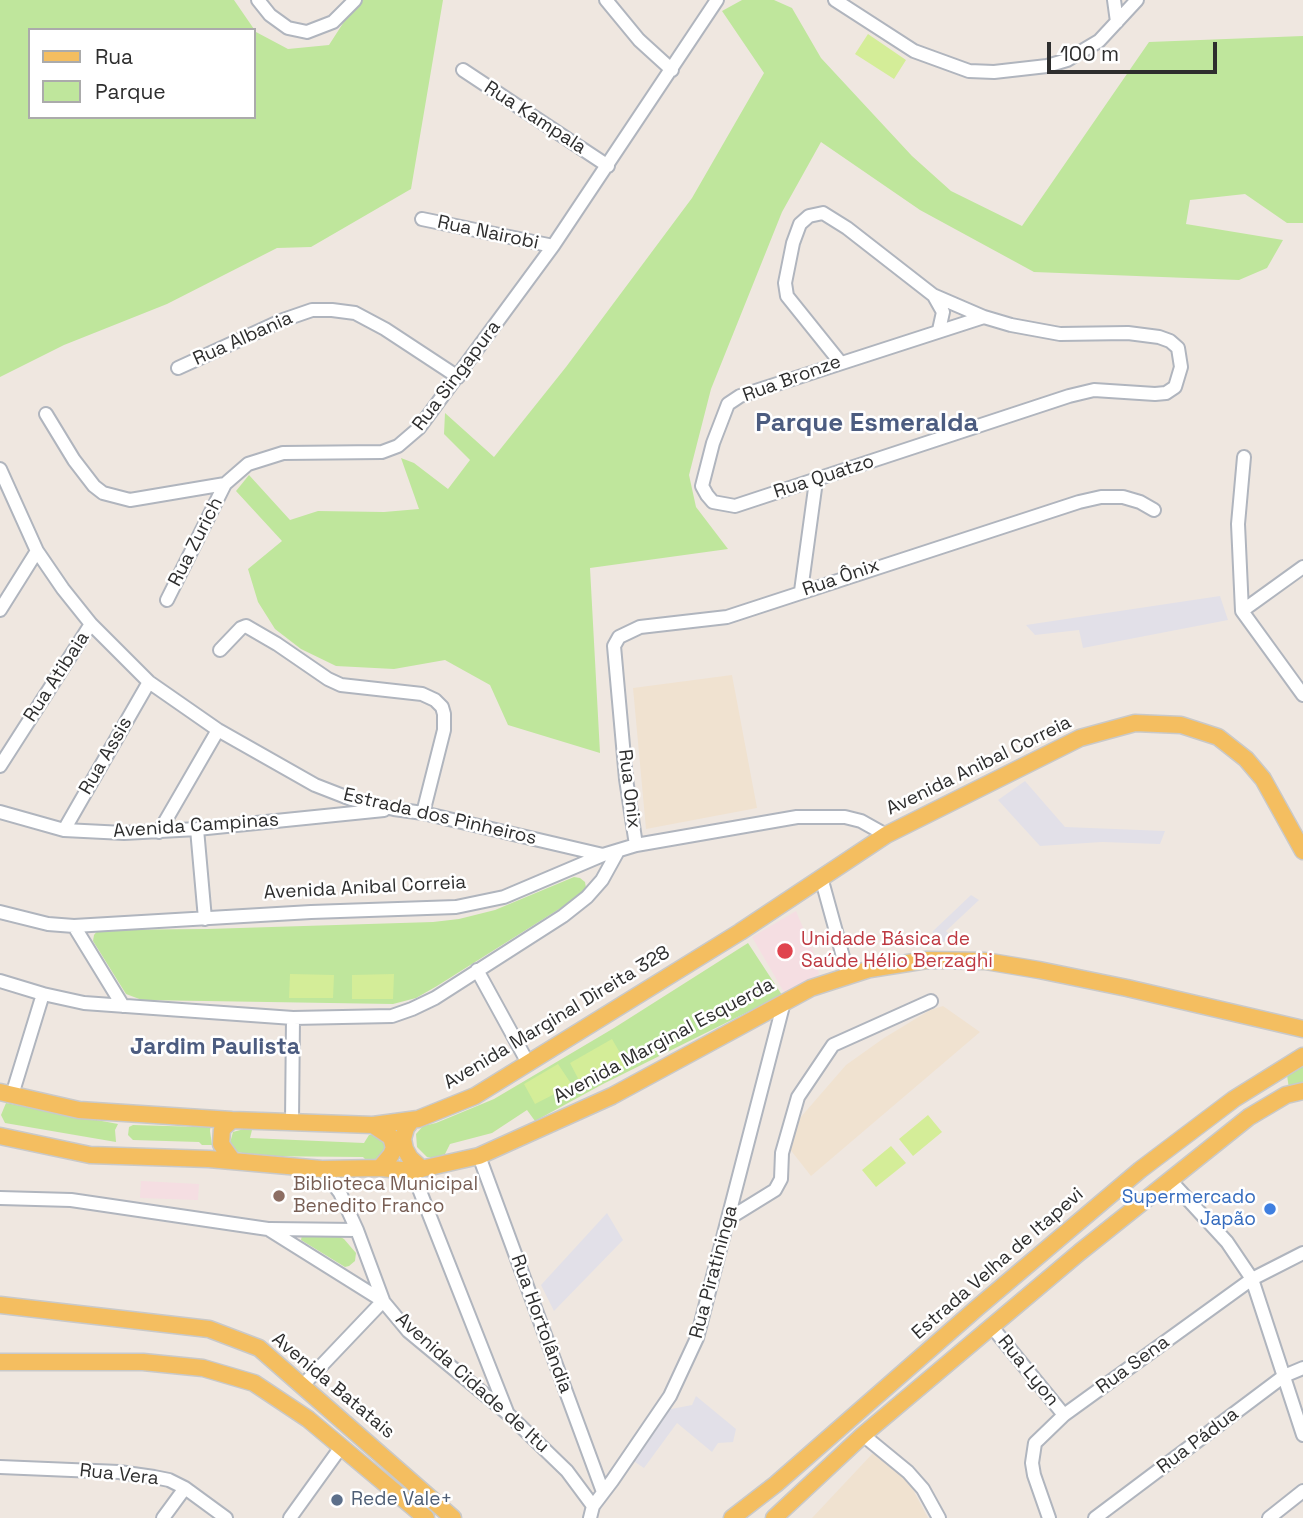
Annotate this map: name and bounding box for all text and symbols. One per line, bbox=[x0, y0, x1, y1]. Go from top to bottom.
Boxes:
legend bbox=[28, 28, 256, 119]
scale bar bbox=[1051, 28, 1221, 72]
text: 100 m bbox=[1060, 40, 1119, 67]
text: Rua bbox=[95, 43, 133, 70]
street label: Rua Kampala bbox=[480, 77, 590, 159]
text: Parque bbox=[95, 78, 166, 105]
street label: Rua Nairobi bbox=[435, 211, 541, 255]
street label: Rua Albania bbox=[190, 307, 296, 371]
street label: Rua Singapura bbox=[408, 316, 506, 436]
street label: Rua Bronze bbox=[740, 351, 844, 407]
district label: Parque Esmeralda bbox=[755, 408, 979, 440]
street label: Rua Quatzo bbox=[771, 450, 877, 504]
street label: Rua Zurich bbox=[164, 494, 228, 590]
street label: Rua Ônix bbox=[800, 554, 882, 602]
street label: Rua Atibaia bbox=[19, 628, 95, 726]
street label: Avenida Anibal Correia bbox=[883, 711, 1075, 821]
street label: Rua Assis bbox=[75, 713, 137, 799]
street label: Rua Onix bbox=[613, 748, 645, 830]
street label: Estrada dos Pinheiros bbox=[341, 784, 539, 850]
street label: Avenida Campinas bbox=[112, 809, 280, 843]
street label: Avenida Anibal Correia bbox=[263, 871, 467, 905]
place label: Unidade Básica de Saúde Hélio Berzaghi bbox=[801, 929, 993, 973]
street label: Avenida Marginal Direita 328 bbox=[440, 941, 674, 1095]
marker: Unidade Básica de Saúde Hélio Berzaghi bbox=[775, 941, 795, 961]
street label: Avenida Marginal Esquerda bbox=[550, 973, 778, 1109]
district label: Jardim Paulista bbox=[130, 1034, 300, 1062]
place label: Biblioteca Municipal Benedito Franco bbox=[293, 1174, 478, 1218]
street label: Estrada Velha de Itapevi bbox=[908, 1183, 1088, 1345]
place label: Supermercado Japão bbox=[1122, 1187, 1256, 1231]
marker: Biblioteca Municipal Benedito Franco bbox=[271, 1188, 287, 1204]
marker: Supermercado Japão bbox=[1262, 1201, 1278, 1217]
street label: Rua Piratininga bbox=[685, 1203, 743, 1341]
street label: Rua Hortolândia bbox=[505, 1252, 577, 1396]
street label: Avenida Cidade de Itu bbox=[391, 1308, 553, 1458]
street label: Avenida Batatais bbox=[267, 1328, 399, 1444]
street label: Rua Lyon bbox=[992, 1331, 1064, 1411]
street label: Rua Sena bbox=[1092, 1331, 1174, 1399]
street label: Rua Pádua bbox=[1153, 1403, 1243, 1479]
street label: Rua Vera bbox=[78, 1460, 160, 1490]
place label: Rede Vale+ bbox=[351, 1489, 452, 1511]
marker: Rede Vale+ bbox=[329, 1492, 345, 1508]

